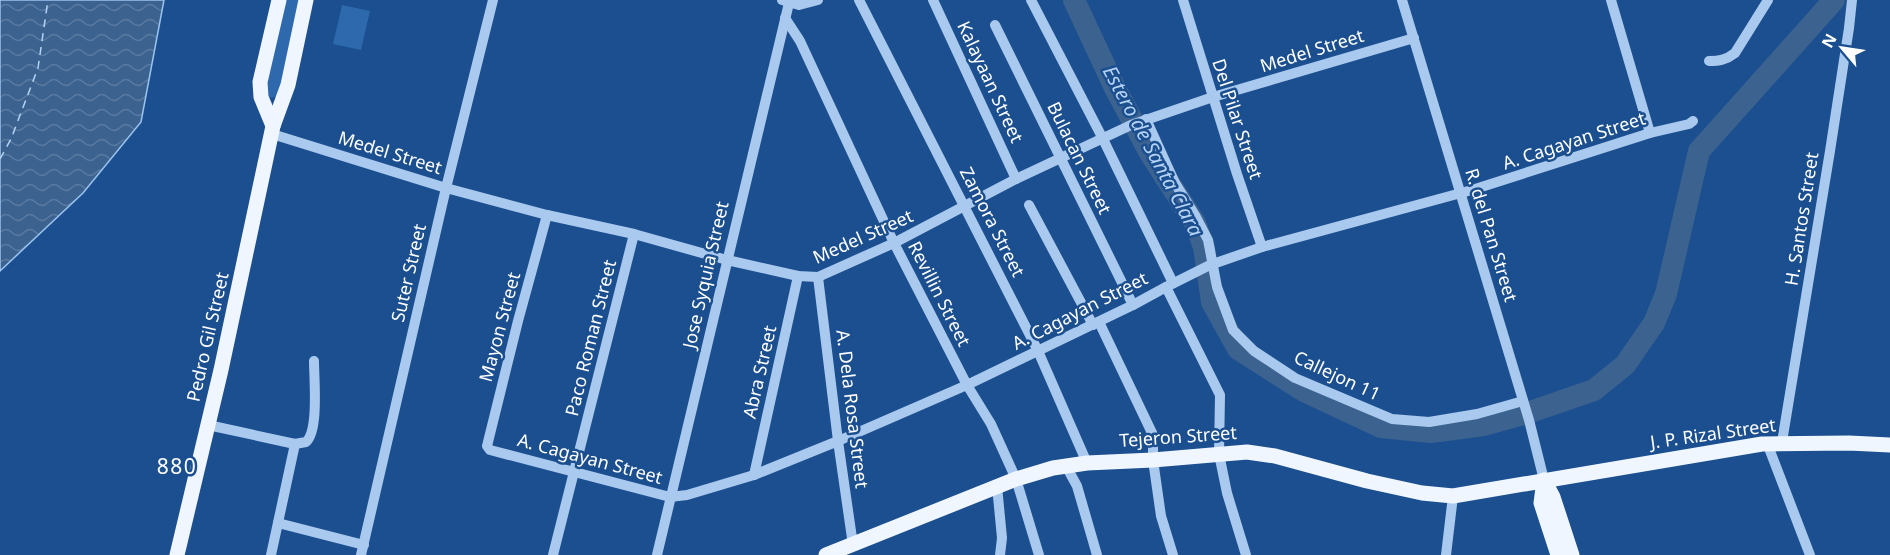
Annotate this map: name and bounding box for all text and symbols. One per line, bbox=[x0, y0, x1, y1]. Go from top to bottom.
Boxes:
street label: Kalayaan Street bbox=[952, 17, 1030, 147]
north arrow bbox=[1812, 18, 1872, 78]
street label: Medel Street bbox=[1257, 23, 1367, 77]
text: N bbox=[1816, 30, 1842, 52]
street label: Del Pilar Street bbox=[1207, 55, 1269, 182]
water label: Estero de Santa Clara bbox=[1097, 61, 1210, 241]
street label: Bulacan Street bbox=[1042, 97, 1118, 218]
street label: A. Cagayan Street bbox=[1499, 105, 1649, 174]
street label: Medel Street bbox=[335, 125, 446, 179]
street label: H. Santos Street bbox=[1779, 150, 1823, 287]
street label: Zamora Street bbox=[955, 163, 1031, 281]
street label: R. del Pan Street bbox=[1460, 165, 1524, 305]
street label: Jose Syquia Street bbox=[676, 198, 734, 353]
street label: Medel Street bbox=[809, 203, 917, 269]
street label: Suter Street bbox=[385, 221, 431, 324]
street label: Revillin Street bbox=[903, 237, 977, 351]
street label: Paco Roman Street bbox=[559, 257, 621, 418]
street label: A. Cagayan Street bbox=[1008, 265, 1152, 355]
street label: Pedro Gil Street bbox=[180, 269, 234, 404]
street label: Mayon Street bbox=[473, 269, 525, 384]
street label: Abra Street bbox=[737, 322, 781, 421]
street label: A. Dela Rosa Street bbox=[831, 328, 875, 490]
street label: Callejon 11 bbox=[1290, 345, 1385, 406]
street label: J. P. Rizal Street bbox=[1647, 412, 1778, 454]
street label: Tejeron Street bbox=[1118, 420, 1238, 452]
street label: A. Cagayan Street bbox=[515, 427, 666, 489]
district label: 880 bbox=[157, 452, 197, 480]

